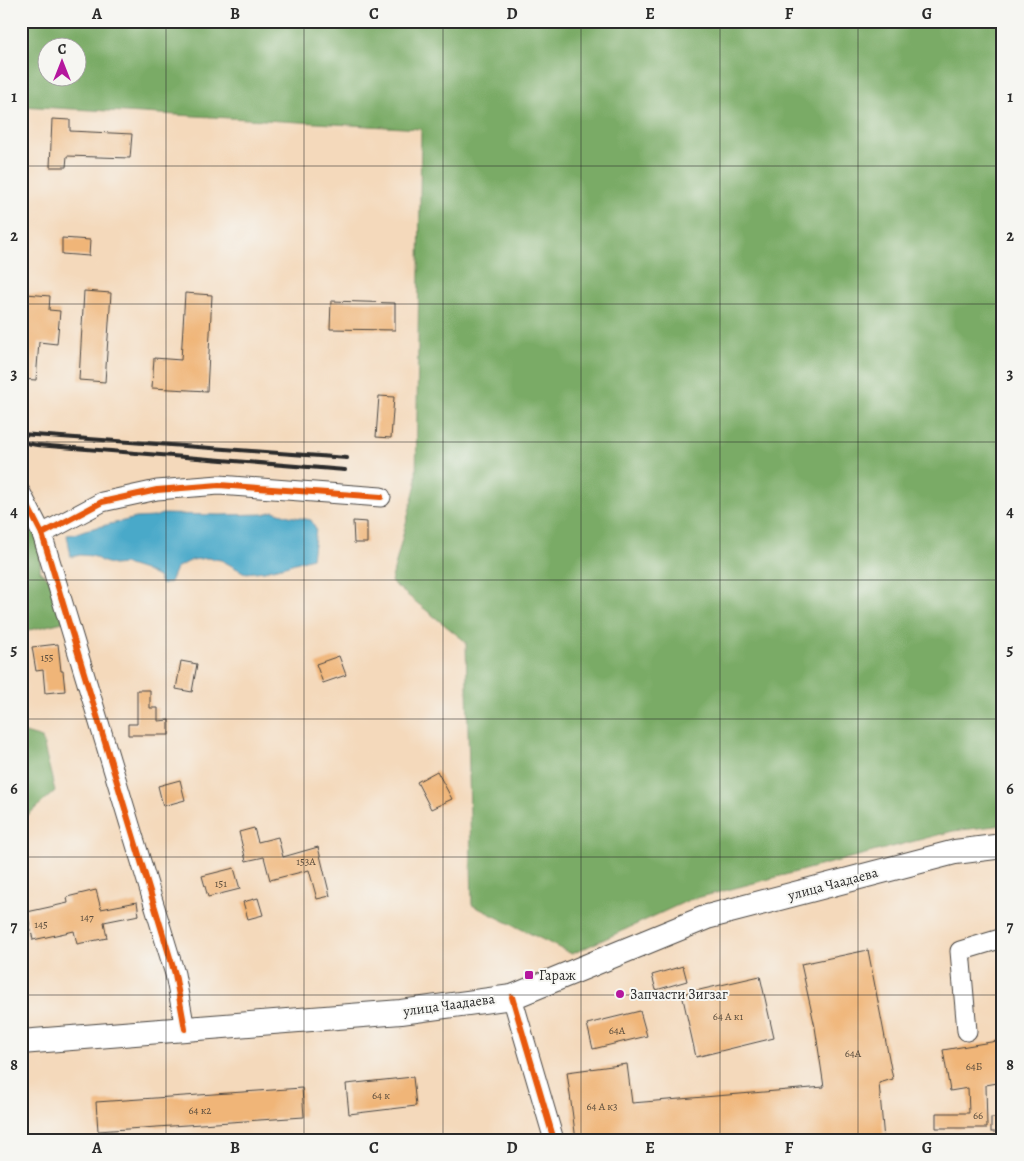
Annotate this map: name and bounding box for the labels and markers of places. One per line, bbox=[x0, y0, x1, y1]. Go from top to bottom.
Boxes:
place label: Гараж bbox=[539, 966, 576, 985]
marker: Гараж bbox=[523, 969, 535, 981]
place label: Запчасти Зигзаг bbox=[630, 985, 728, 1004]
marker: Запчасти Зигзаг bbox=[614, 988, 626, 1000]

